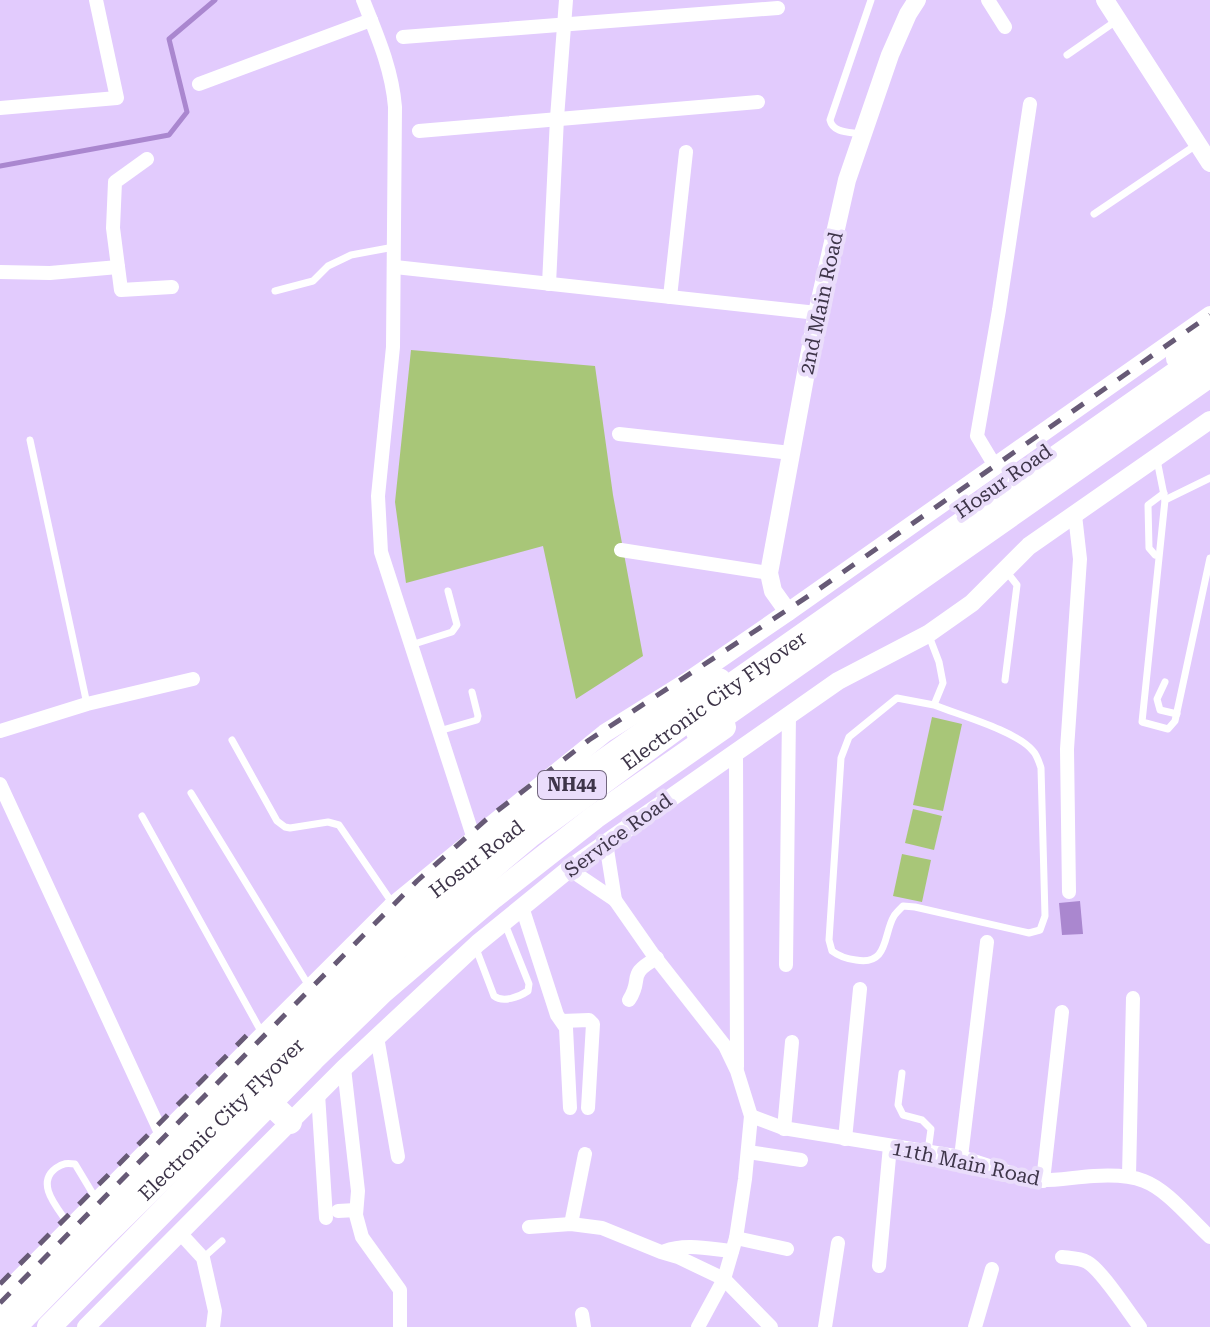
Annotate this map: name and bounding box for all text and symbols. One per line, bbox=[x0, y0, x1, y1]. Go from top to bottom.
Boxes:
street label: 2nd Main Road bbox=[794, 229, 848, 376]
street label: Hosur Road bbox=[950, 439, 1056, 523]
street label: Electronic City Flyover bbox=[617, 626, 811, 775]
road number: NH44 bbox=[538, 771, 606, 799]
street label: Service Road bbox=[560, 788, 676, 882]
street label: Hosur Road bbox=[424, 815, 529, 903]
street label: Electronic City Flyover bbox=[133, 1033, 309, 1206]
street label: 11th Main Road bbox=[890, 1136, 1043, 1190]

